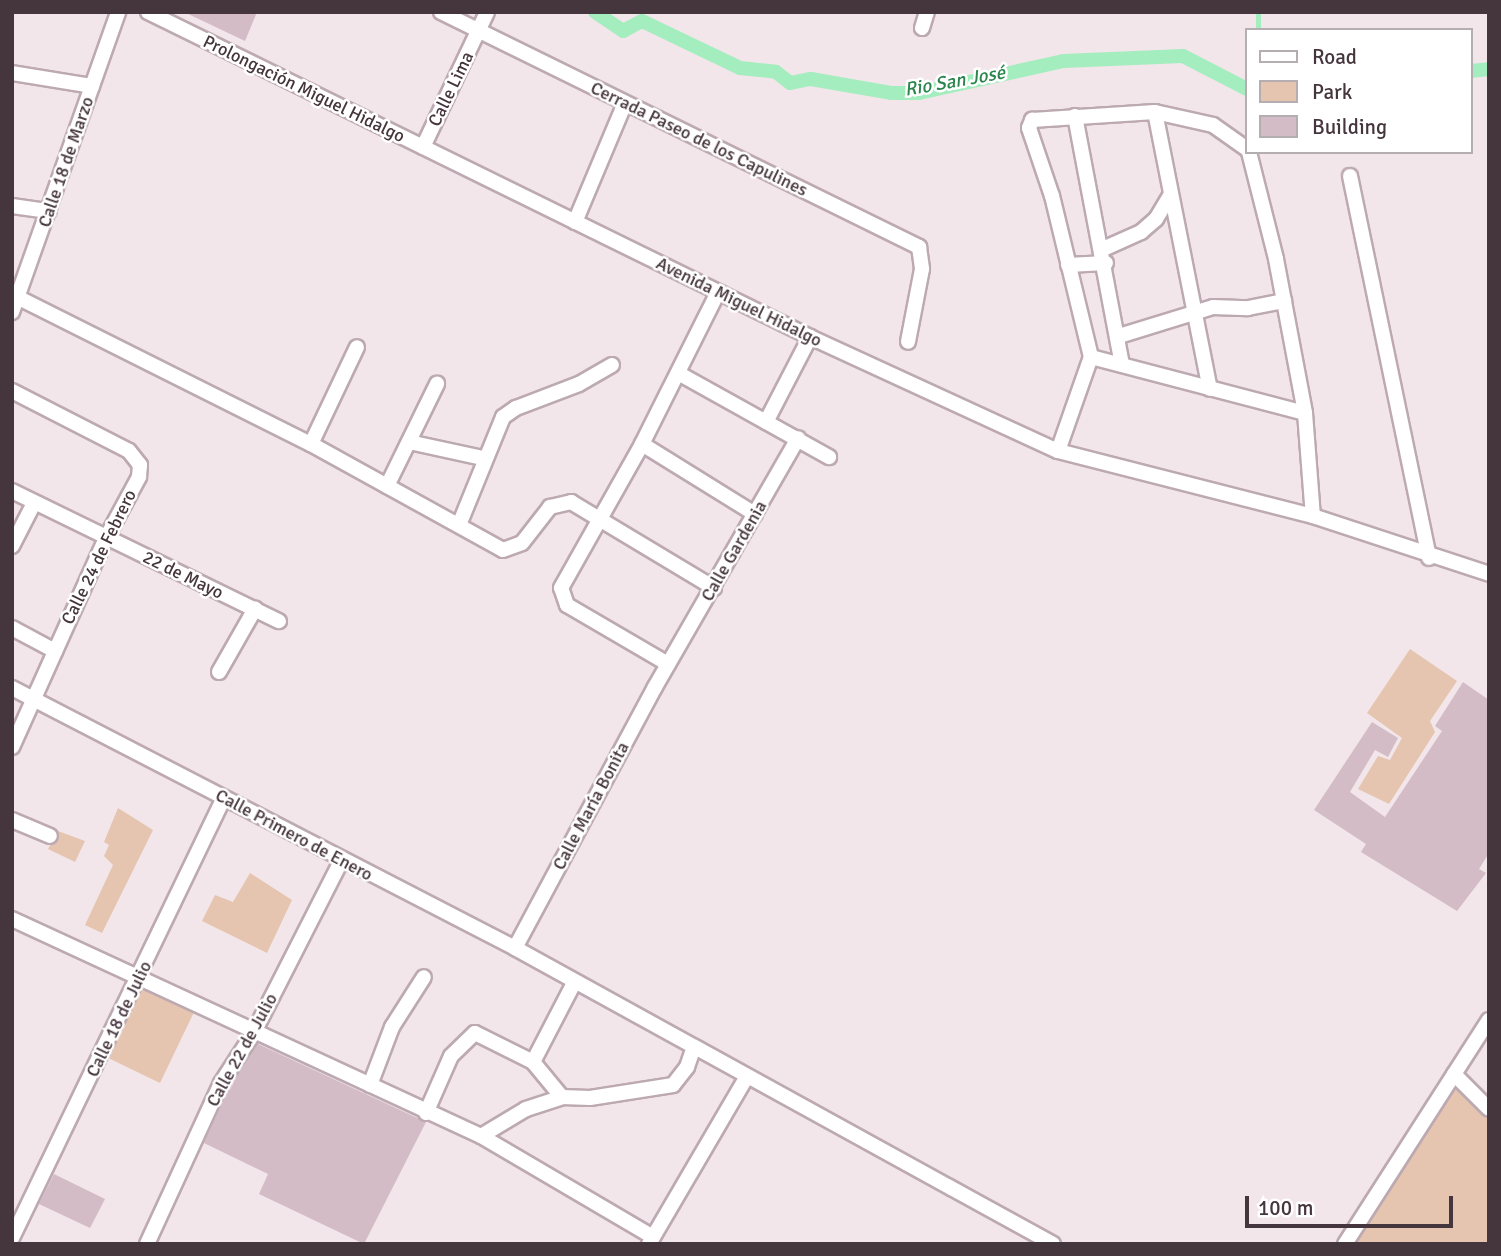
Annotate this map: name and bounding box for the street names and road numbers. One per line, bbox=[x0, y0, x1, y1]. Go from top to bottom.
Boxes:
street label: Prolongación Miguel Hidalgo bbox=[200, 31, 408, 147]
street label: Calle Lima bbox=[424, 48, 478, 130]
street label: Cerrada Paseo de los Capulines bbox=[587, 77, 811, 201]
street label: Calle 18 de Marzo bbox=[34, 94, 98, 230]
street label: Avenida Miguel Hidalgo bbox=[653, 252, 825, 352]
street label: Calle 24 de Febrero bbox=[57, 486, 141, 628]
street label: Calle Gardenia bbox=[697, 497, 771, 605]
street label: 22 de Mayo bbox=[139, 546, 227, 604]
street label: Calle María Bonita bbox=[548, 738, 634, 874]
street label: Calle Primero de Enero bbox=[212, 784, 376, 886]
street label: Calle 18 de Julio bbox=[82, 958, 156, 1080]
street label: Calle 22 de Julio bbox=[202, 990, 282, 1110]

